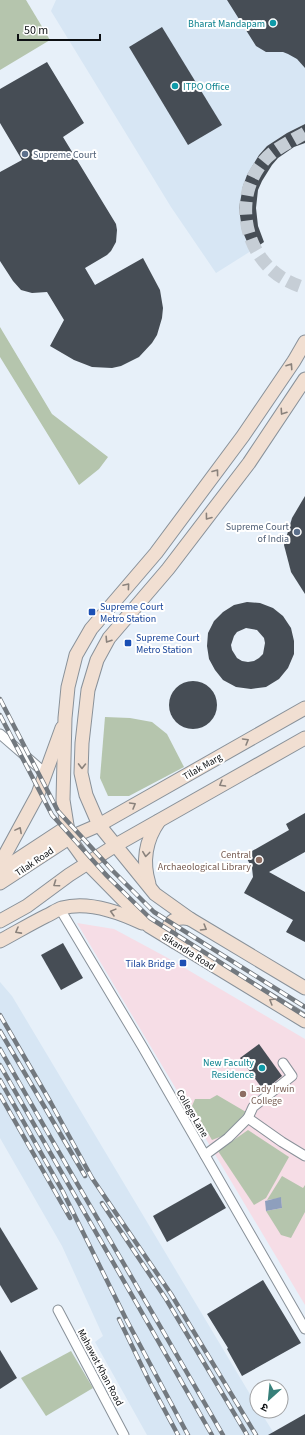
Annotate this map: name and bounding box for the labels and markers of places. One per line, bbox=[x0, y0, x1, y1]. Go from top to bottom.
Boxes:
place label: Bharat Mandapam bbox=[188, 17, 265, 31]
marker: Bharat Mandapam bbox=[268, 18, 278, 28]
place label: ITPO Office bbox=[183, 80, 230, 94]
marker: ITPO Office bbox=[170, 81, 180, 91]
place label: Supreme Court bbox=[33, 148, 97, 162]
marker: Supreme Court bbox=[20, 149, 30, 159]
place label: Supreme Court of India bbox=[226, 520, 290, 546]
marker: Supreme Court of India bbox=[292, 527, 302, 537]
place label: Supreme Court Metro Station bbox=[100, 600, 164, 626]
marker: Supreme Court Metro Station bbox=[87, 607, 97, 617]
place label: Supreme Court‌ Metro Station bbox=[136, 631, 200, 657]
marker: Supreme Court‌ Metro Station bbox=[123, 638, 133, 648]
place label: Central Archaeological Library bbox=[158, 848, 251, 874]
marker: Central Archaeological Library bbox=[254, 855, 264, 865]
place label: Tilak Bridge bbox=[125, 957, 175, 971]
marker: Tilak Bridge bbox=[178, 958, 188, 968]
place label: New Faculty Residence bbox=[203, 1056, 254, 1082]
marker: New Faculty Residence bbox=[257, 1063, 267, 1073]
place label: Lady Irwin College bbox=[251, 1082, 295, 1108]
marker: Lady Irwin College bbox=[238, 1089, 248, 1099]

